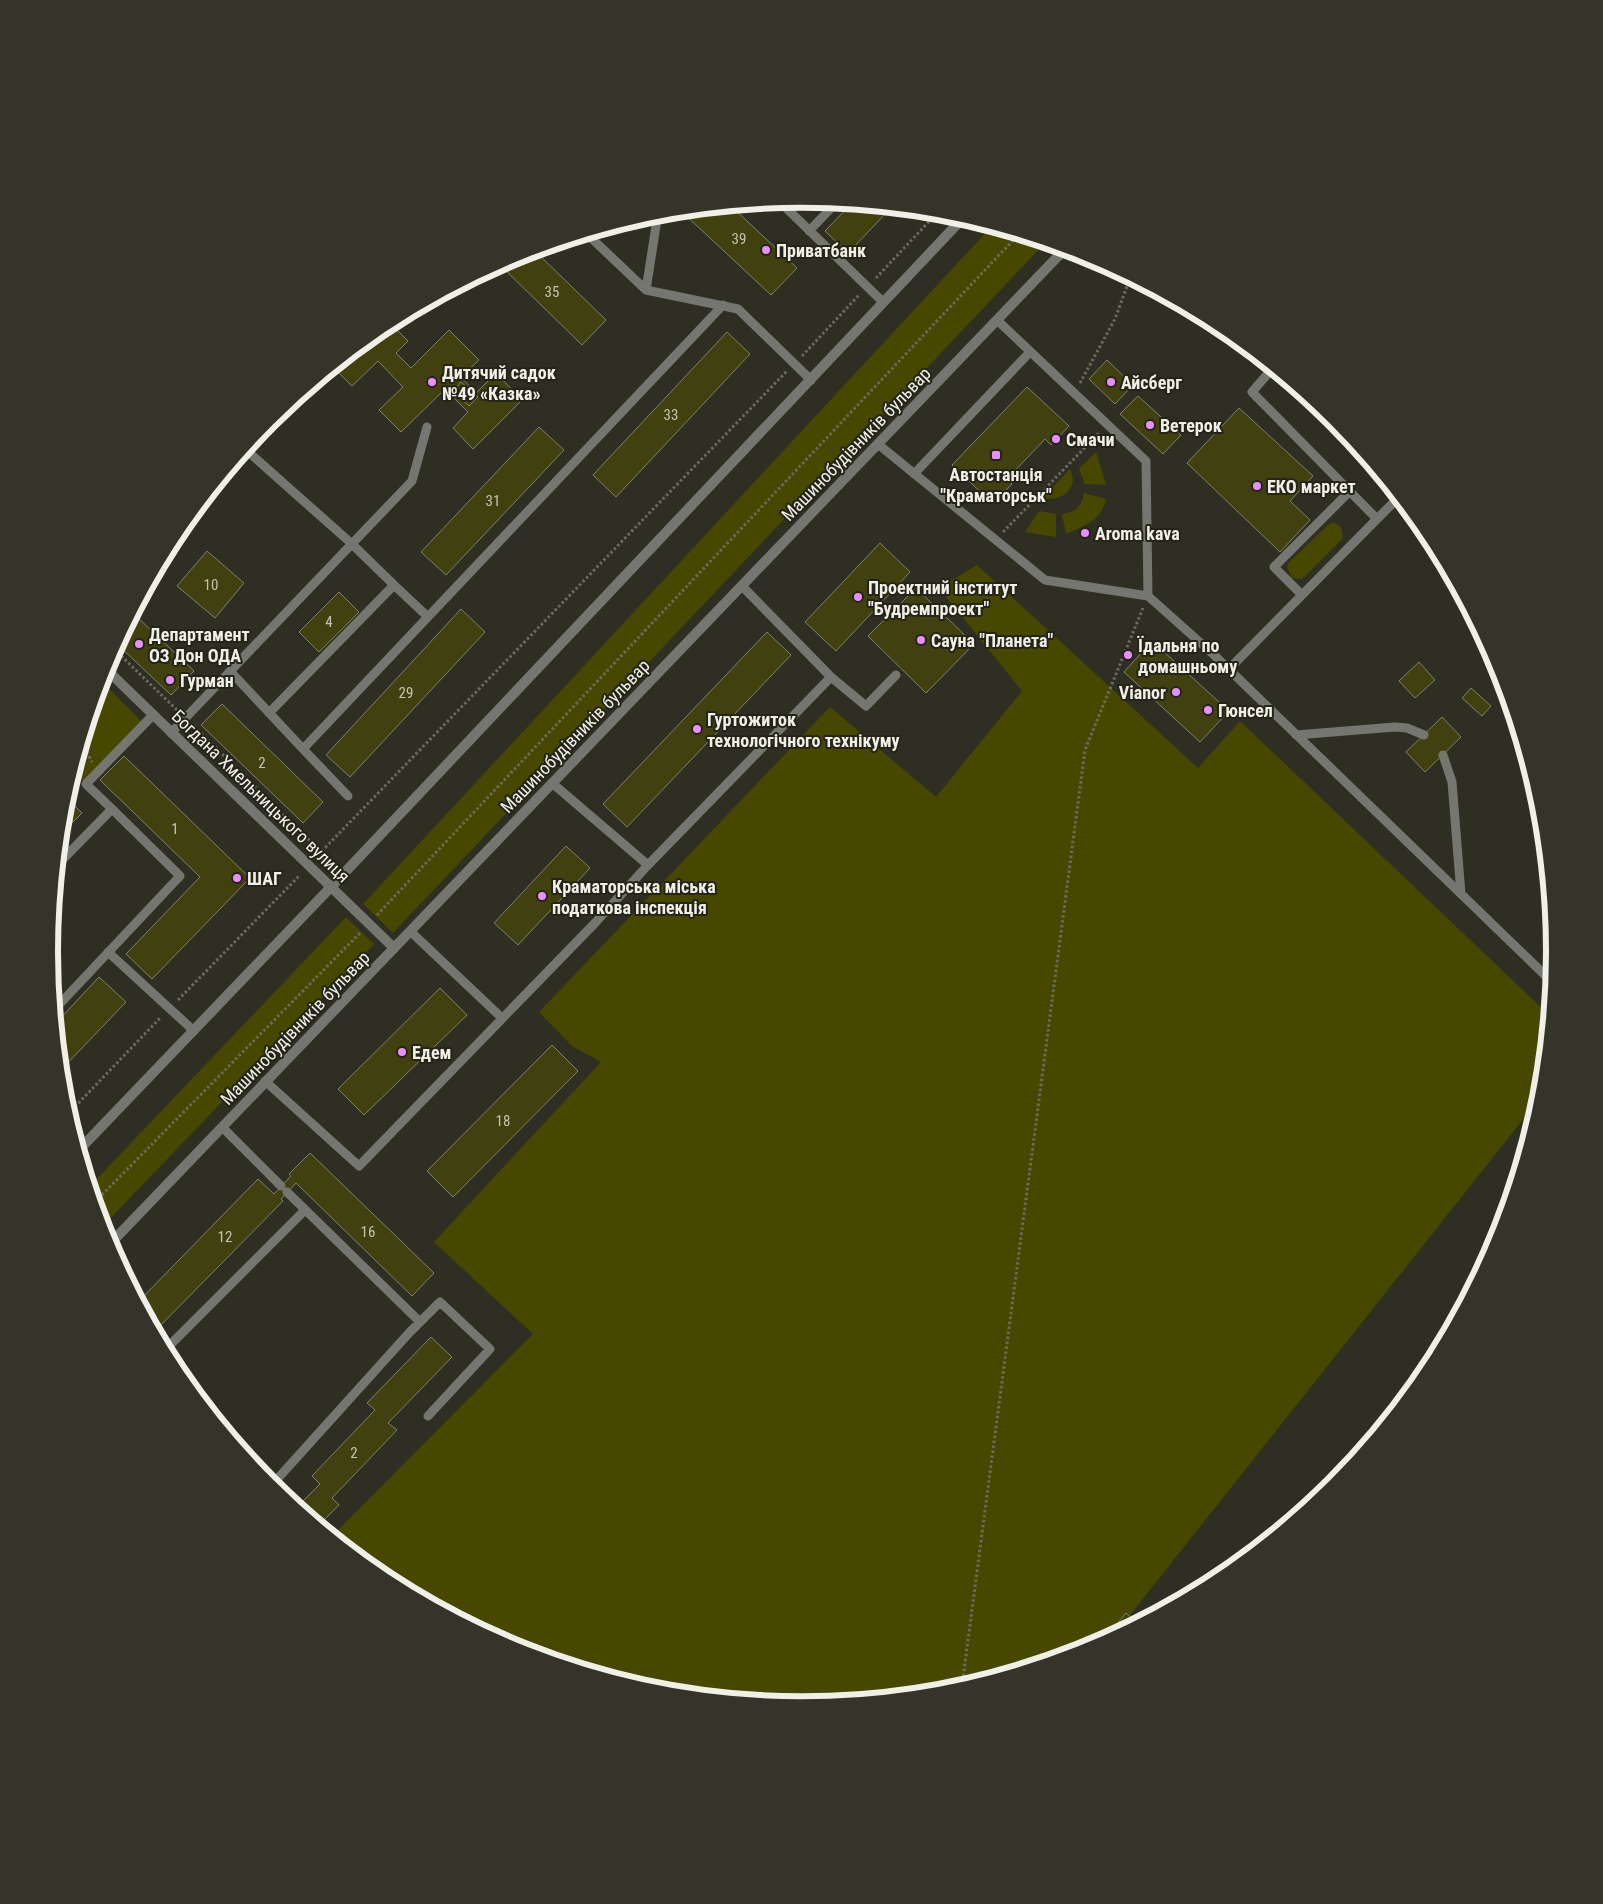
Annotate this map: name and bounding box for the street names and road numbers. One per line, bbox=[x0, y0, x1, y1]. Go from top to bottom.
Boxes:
street label: Машинобудівників бульвар bbox=[777, 363, 935, 525]
street label: Машинобудівників бульвар bbox=[496, 655, 654, 817]
street label: Богдана Хмельницького вулиця bbox=[168, 705, 354, 887]
street label: Машинобудівників бульвар bbox=[216, 947, 374, 1109]

